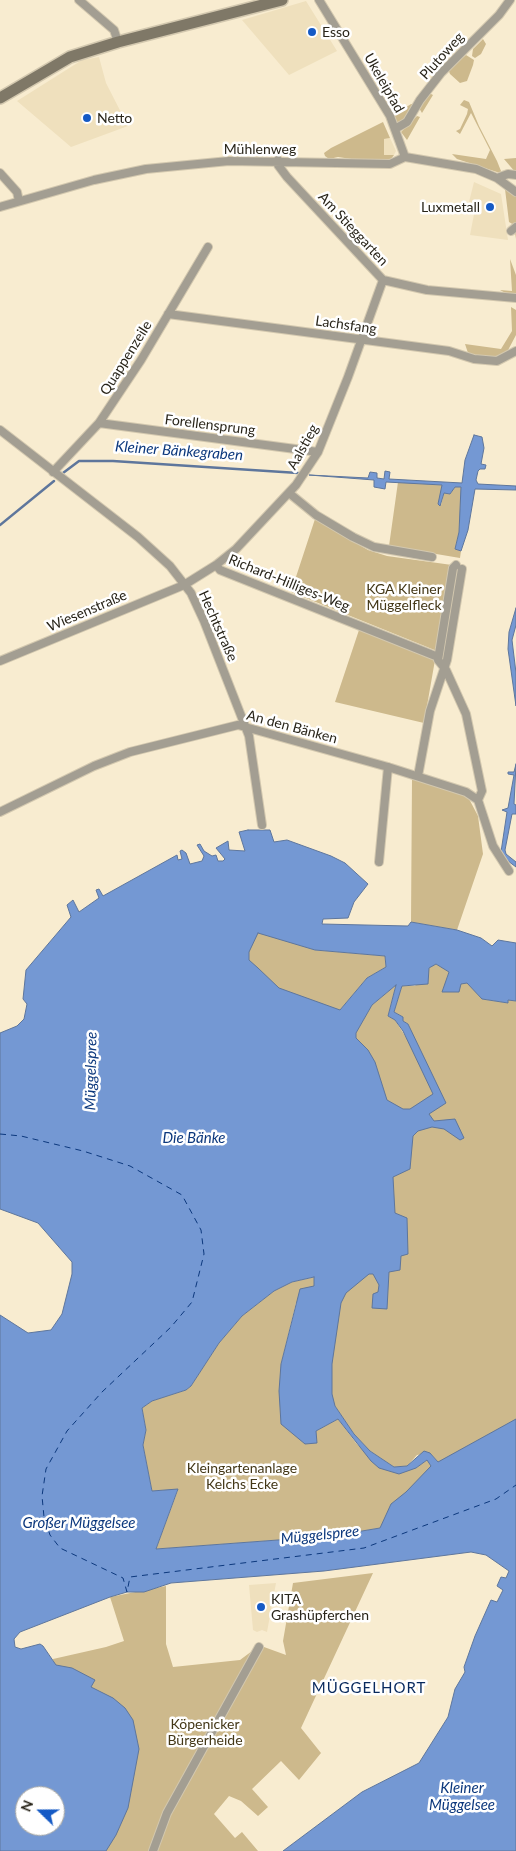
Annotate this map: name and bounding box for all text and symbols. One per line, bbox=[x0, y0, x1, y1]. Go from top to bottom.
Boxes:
place label: Esso bbox=[322, 24, 350, 40]
marker: Esso bbox=[306, 26, 318, 38]
street label: Plutoweg bbox=[416, 29, 468, 83]
street label: Ukeleipfad bbox=[360, 50, 408, 116]
place label: Netto bbox=[97, 110, 132, 126]
marker: Netto bbox=[81, 112, 93, 124]
street label: Mühlenweg bbox=[224, 141, 296, 157]
street label: Am Stieggarten bbox=[315, 189, 391, 269]
place label: Luxmetall bbox=[421, 199, 480, 215]
marker: Luxmetall bbox=[484, 201, 496, 213]
street label: Lachsfang bbox=[314, 312, 378, 338]
street label: Quappenzeile bbox=[97, 318, 155, 398]
street label: Forellensprung bbox=[164, 411, 256, 439]
street label: Aalstieg bbox=[284, 421, 322, 473]
water label: Kleiner Bänkegraben bbox=[114, 438, 244, 464]
street label: Richard-Hilliges-Weg bbox=[226, 551, 352, 615]
park label: KGA Kleiner Müggelfleck bbox=[366, 581, 442, 614]
street label: Wiesenstraße bbox=[45, 587, 129, 635]
street label: Hechtstraße bbox=[195, 588, 241, 664]
street label: An den Bänken bbox=[245, 707, 339, 747]
water label: Müggelspree bbox=[81, 1031, 101, 1111]
water label: Die Bänke bbox=[162, 1129, 226, 1147]
park label: Kleingartenanlage Kelchs Ecke bbox=[187, 1460, 297, 1492]
water label: Großer Müggelsee bbox=[22, 1514, 136, 1532]
water label: Müggelspree bbox=[280, 1522, 360, 1548]
place label: KITA Grashüpferchen bbox=[271, 1591, 369, 1624]
marker: KITA Grashüpferchen bbox=[255, 1601, 267, 1613]
district label: MÜGGELHORT bbox=[310, 1679, 428, 1697]
park label: Köpenicker Bürgerheide bbox=[167, 1716, 243, 1748]
water label: Kleiner Müggelsee bbox=[429, 1779, 495, 1814]
north arrow bbox=[15, 1786, 65, 1836]
text: N bbox=[17, 1797, 36, 1814]

